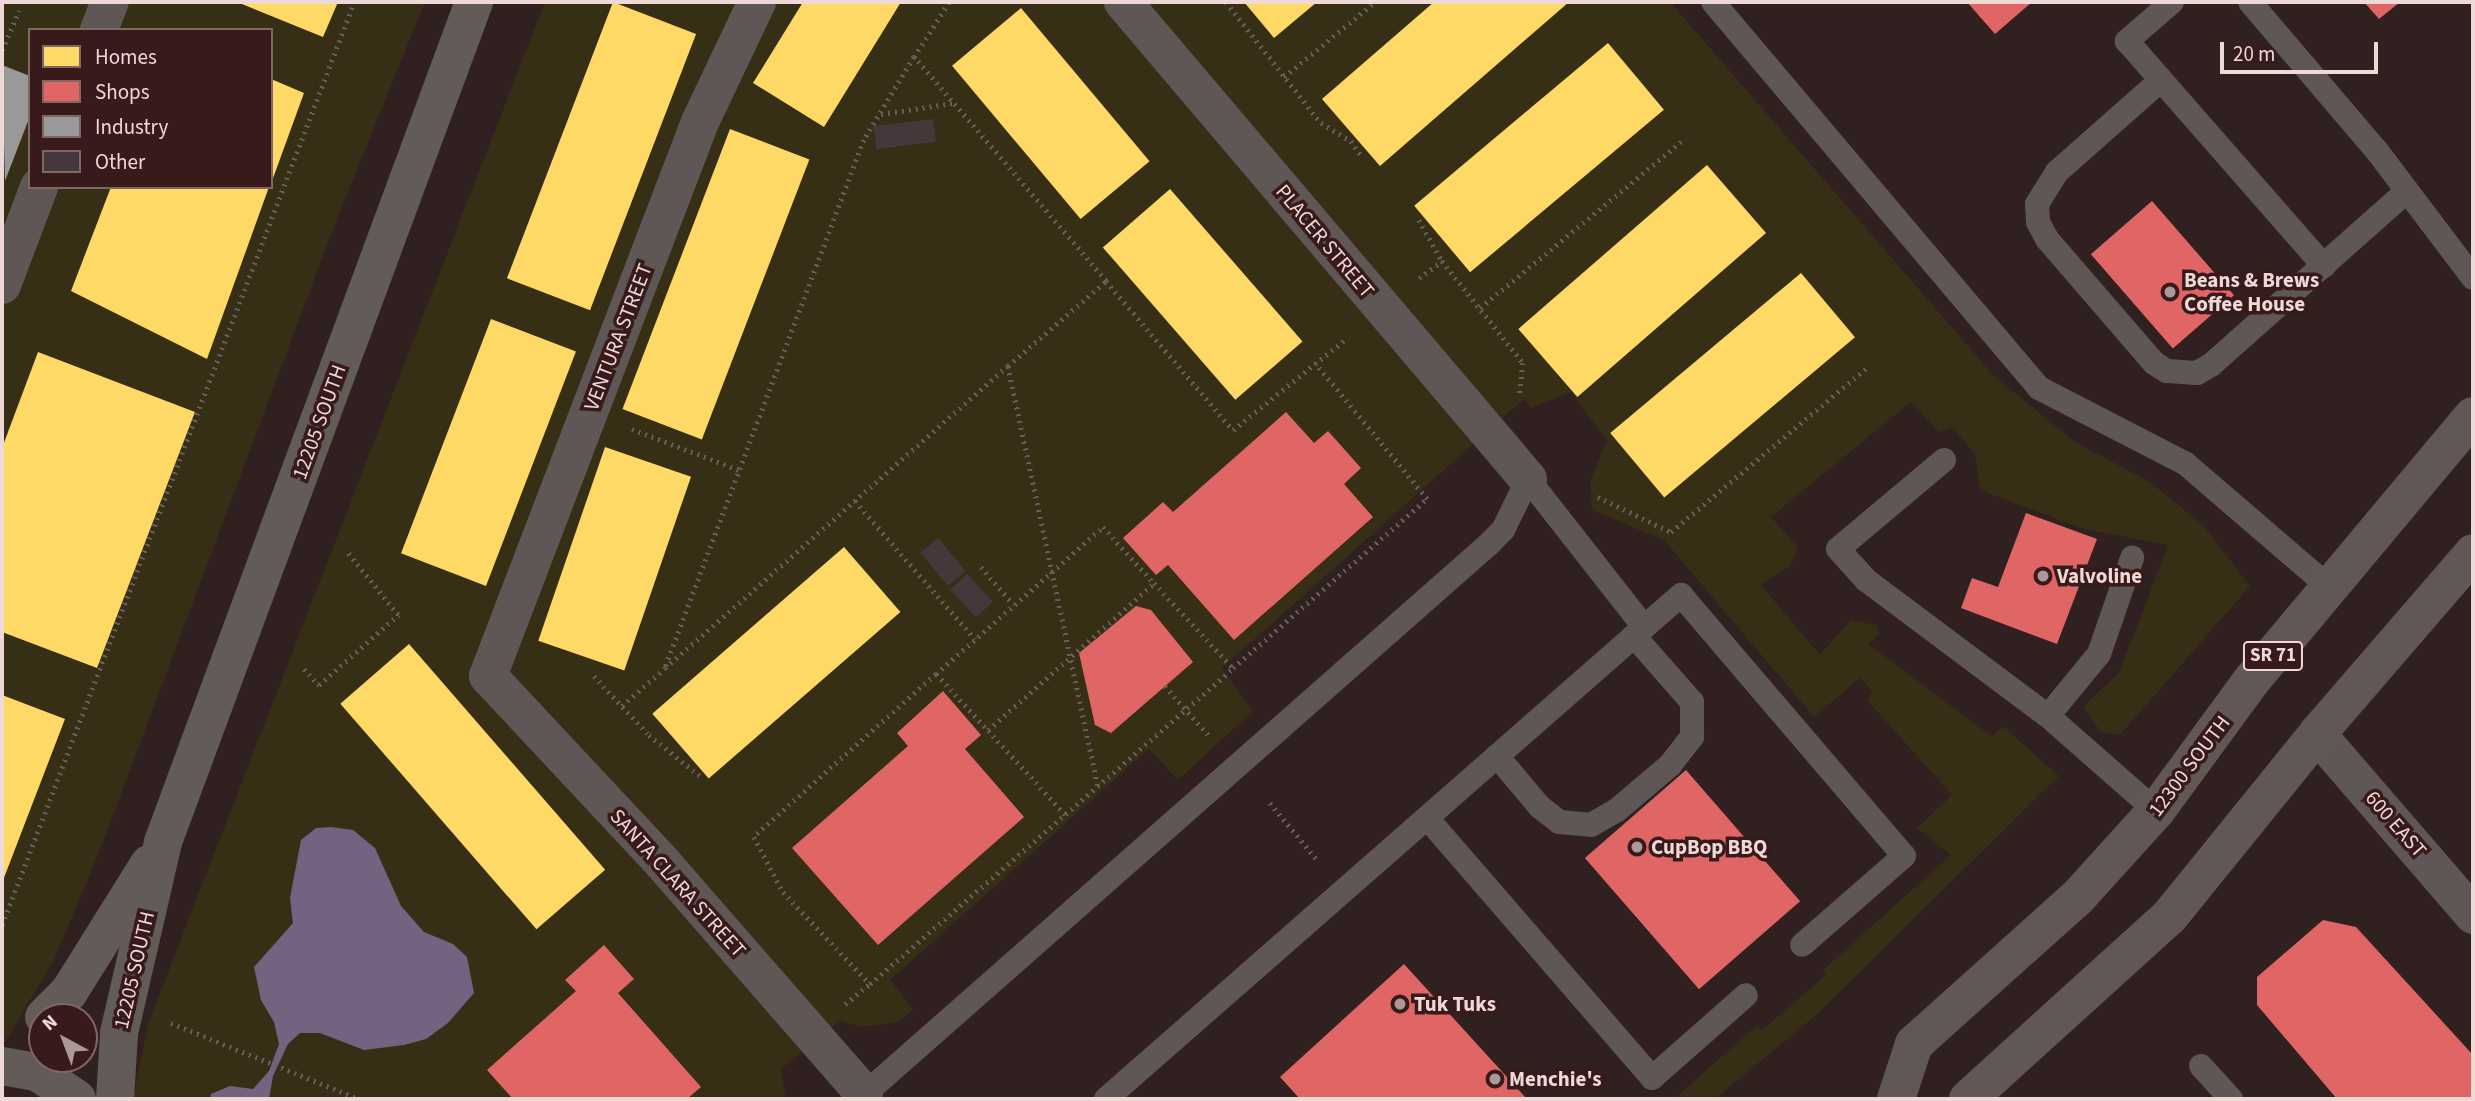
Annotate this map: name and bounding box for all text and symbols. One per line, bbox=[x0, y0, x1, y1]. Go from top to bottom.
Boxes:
legend bbox=[28, 28, 273, 189]
scale bar bbox=[2223, 28, 2380, 72]
text: 20 m bbox=[2233, 39, 2275, 69]
text: Homes bbox=[95, 42, 157, 72]
text: Shops bbox=[95, 77, 149, 107]
text: Industry bbox=[95, 112, 168, 142]
text: Other bbox=[95, 147, 145, 177]
street label: PLACER STREET bbox=[1270, 179, 1380, 303]
street label: VENTURA STREET bbox=[578, 260, 658, 414]
place label: Beans & Brews Coffee House bbox=[2184, 267, 2319, 317]
marker: Beans & Brews Coffee House bbox=[2162, 284, 2178, 300]
street label: 12205 SOUTH bbox=[287, 361, 351, 483]
place label: Valvoline bbox=[2057, 563, 2142, 589]
marker: Valvoline bbox=[2035, 568, 2051, 584]
road number: SR 71 bbox=[2242, 640, 2304, 671]
street label: 12300 SOUTH bbox=[2143, 710, 2235, 822]
street label: 600 EAST bbox=[2360, 786, 2432, 862]
street label: SANTA CLARA STREET bbox=[605, 804, 751, 962]
place label: CupBop BBQ bbox=[1651, 834, 1767, 860]
marker: CupBop BBQ bbox=[1629, 839, 1645, 855]
street label: 12205 SOUTH bbox=[108, 909, 160, 1031]
place label: Tuk Tuks bbox=[1414, 991, 1496, 1017]
marker: Tuk Tuks bbox=[1392, 996, 1408, 1012]
north arrow bbox=[28, 1003, 98, 1073]
text: N bbox=[37, 1009, 64, 1038]
place label: Menchie's bbox=[1509, 1066, 1602, 1092]
marker: Menchie's bbox=[1487, 1071, 1503, 1087]

